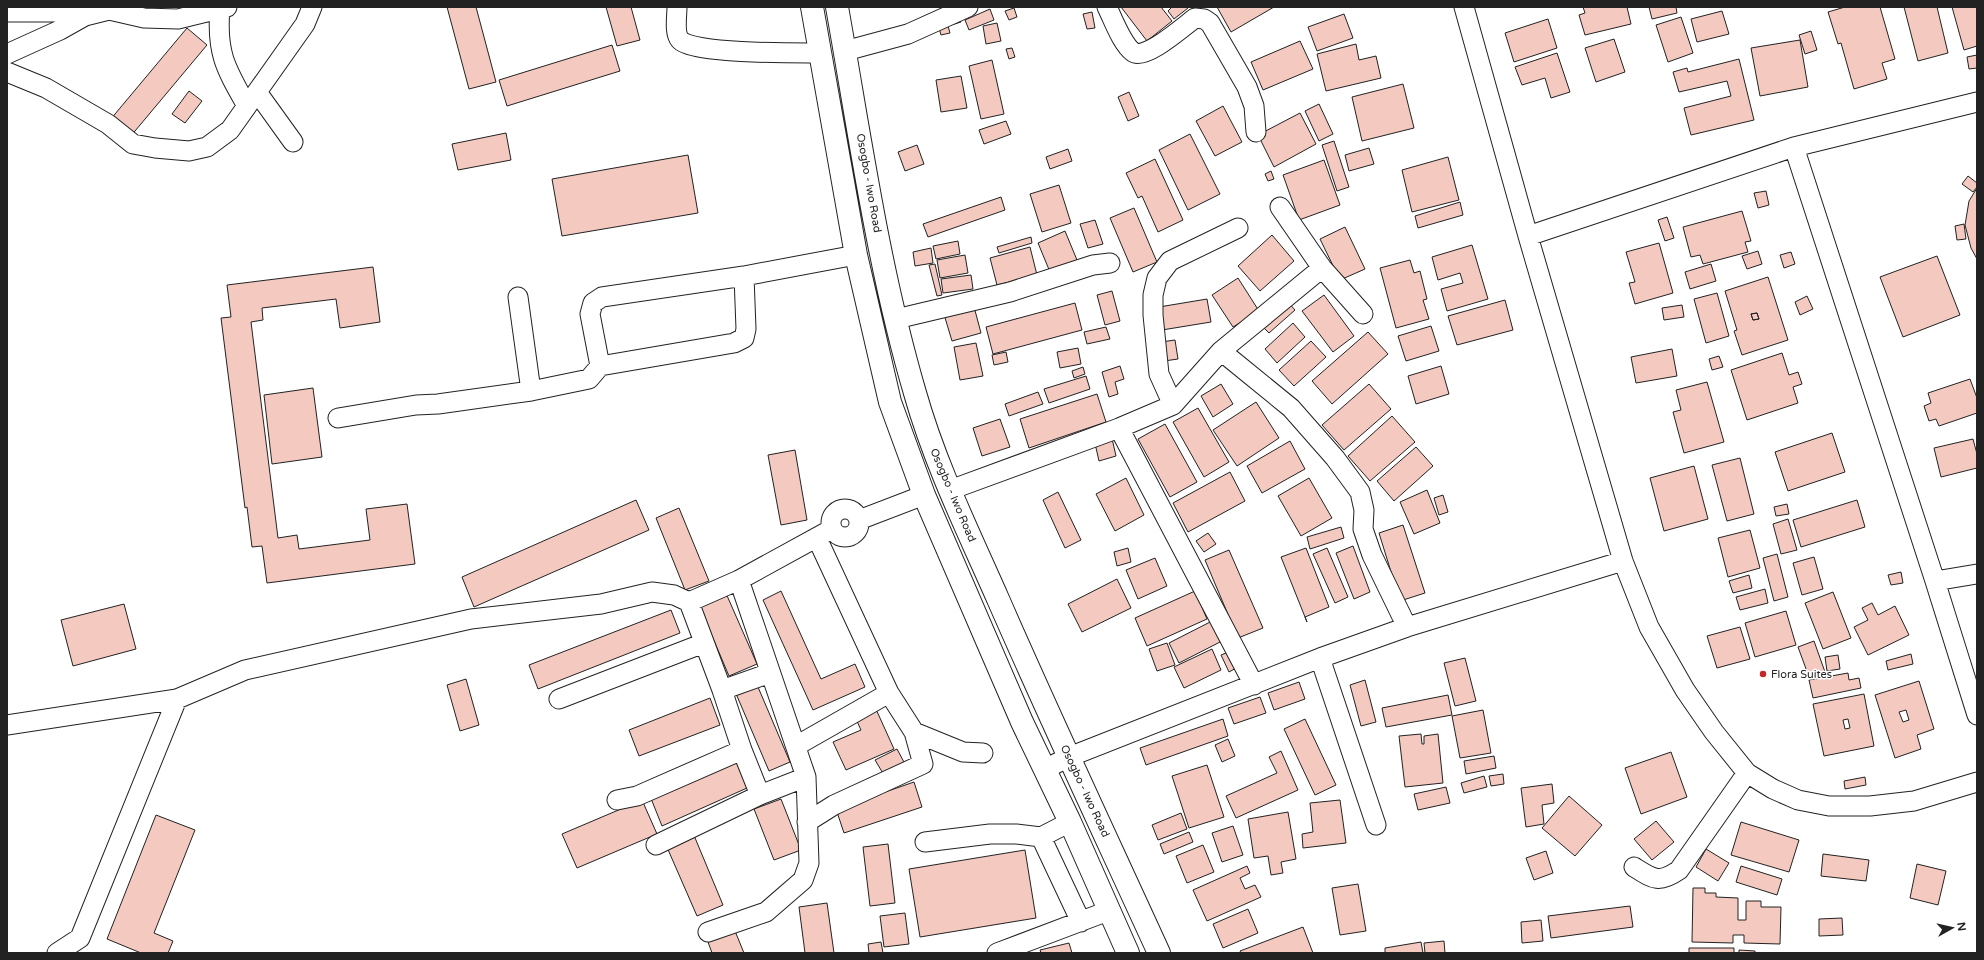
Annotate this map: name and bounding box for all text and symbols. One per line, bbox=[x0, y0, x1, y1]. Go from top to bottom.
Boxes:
street label: Osogbo - Iwo Road bbox=[854, 132, 884, 234]
street label: Osogbo - Iwo Road bbox=[927, 446, 979, 544]
place label: Flora Suites bbox=[1771, 668, 1832, 681]
marker: Flora Suites bbox=[1758, 669, 1768, 679]
street label: Osogbo - Iwo Road bbox=[1058, 743, 1112, 839]
north arrow bbox=[1932, 908, 1972, 948]
text: N bbox=[1954, 921, 1968, 932]

